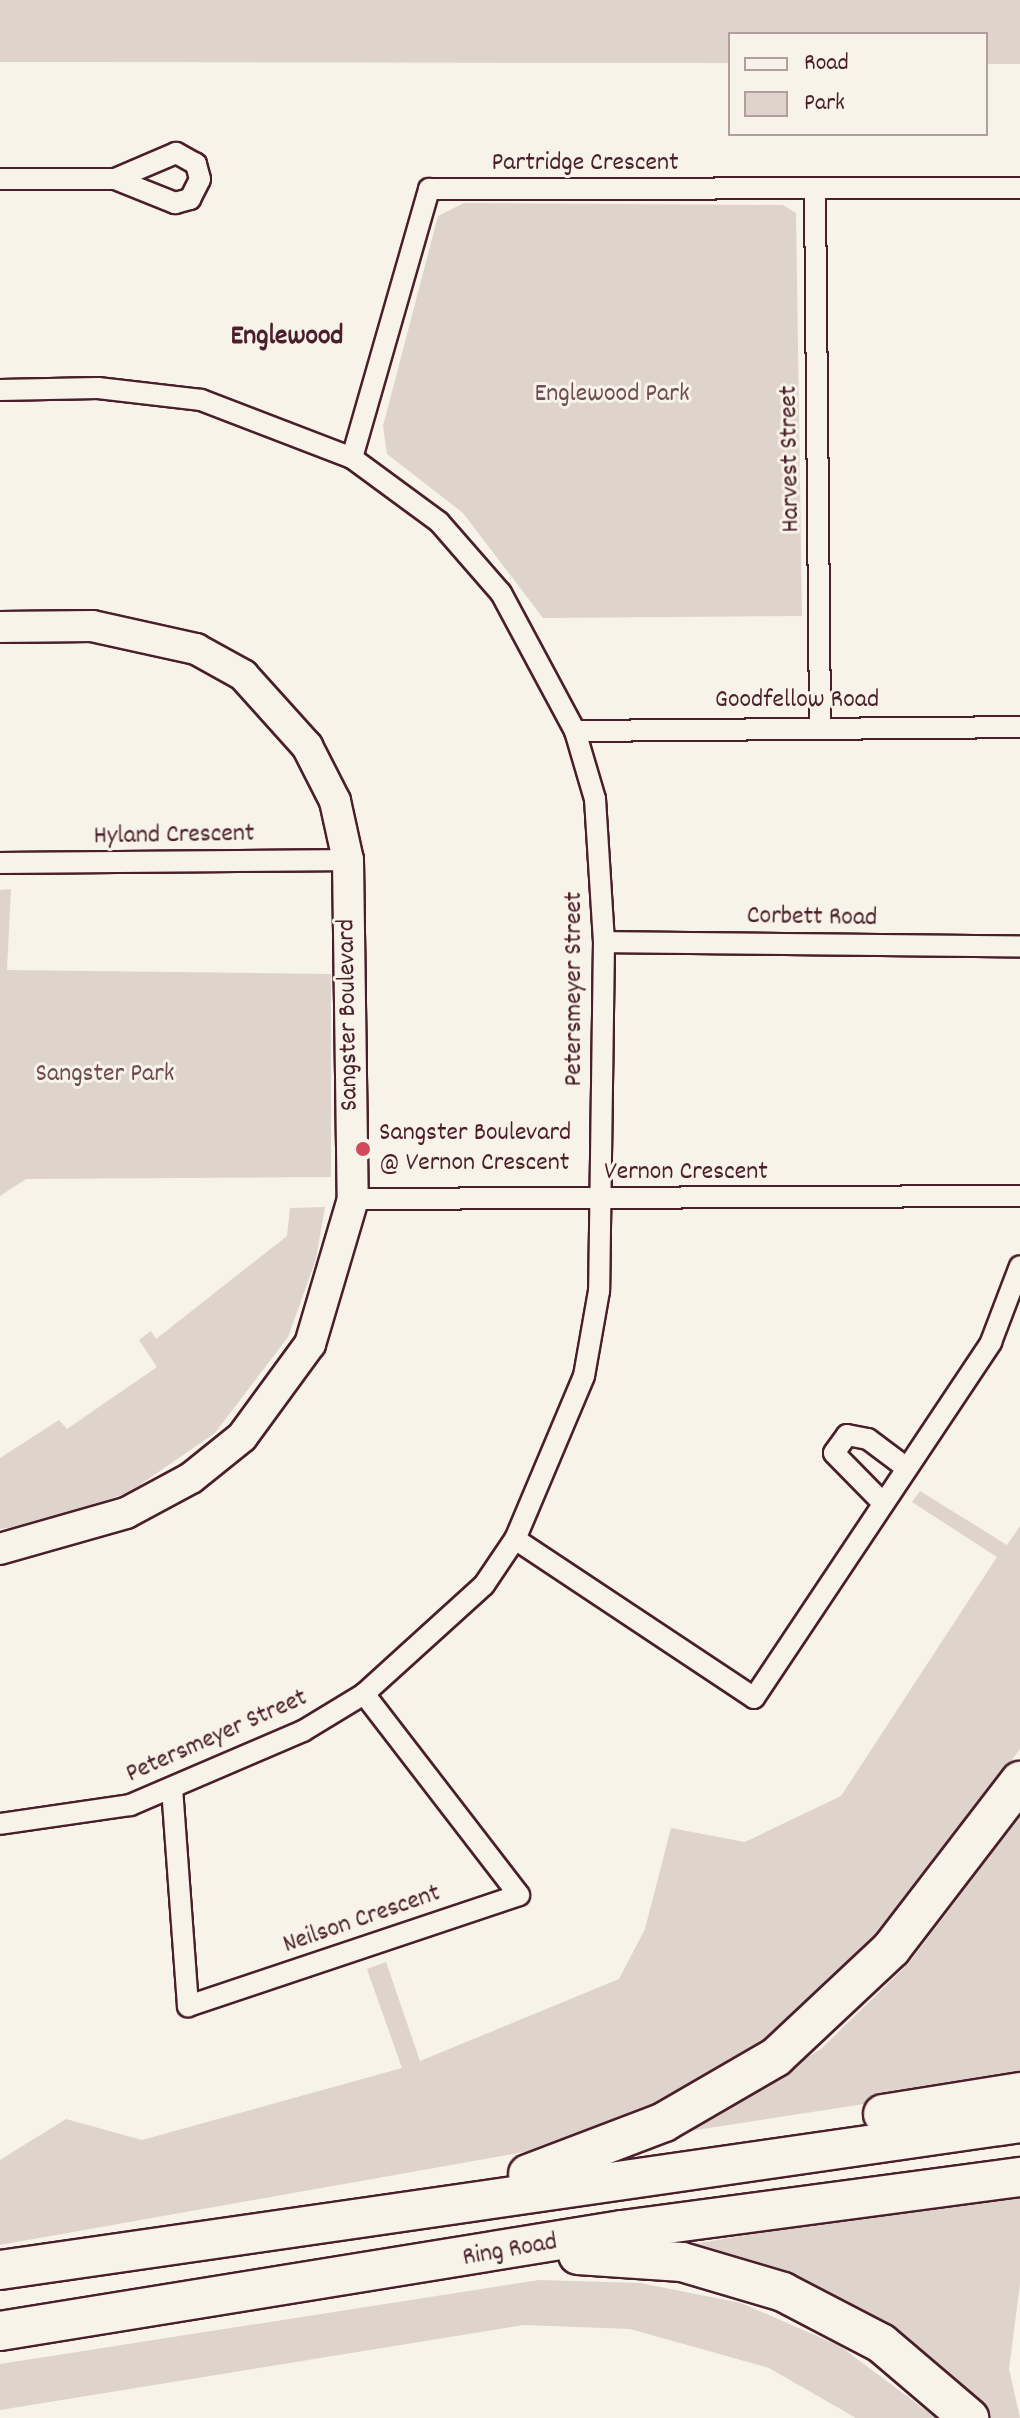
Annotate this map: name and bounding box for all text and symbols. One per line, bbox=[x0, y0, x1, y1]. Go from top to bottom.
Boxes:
legend bbox=[728, 32, 988, 136]
text: Road bbox=[804, 47, 849, 81]
text: Park bbox=[804, 87, 845, 121]
street label: Partridge Crescent bbox=[492, 148, 678, 180]
district label: Englewood bbox=[231, 321, 343, 355]
park label: Englewood Park bbox=[534, 379, 690, 411]
street label: Harvest Street bbox=[774, 385, 808, 533]
street label: Goodfellow Road bbox=[715, 685, 879, 717]
street label: Hyland Crescent bbox=[93, 819, 255, 853]
street label: Petersmeyer Street bbox=[559, 892, 591, 1086]
street label: Corbett Road bbox=[746, 901, 878, 935]
street label: Sangster Boulevard bbox=[332, 919, 366, 1111]
park label: Sangster Park bbox=[36, 1059, 174, 1091]
place label: Sangster Boulevard @ Vernon Crescent bbox=[379, 1118, 571, 1180]
marker: Sangster Boulevard @ Vernon Crescent bbox=[354, 1140, 372, 1158]
street label: Vernon Crescent bbox=[604, 1157, 768, 1189]
street label: Petersmeyer Street bbox=[122, 1683, 312, 1791]
street label: Neilson Crescent bbox=[279, 1879, 445, 1961]
street label: Ring Road bbox=[460, 2227, 560, 2275]

